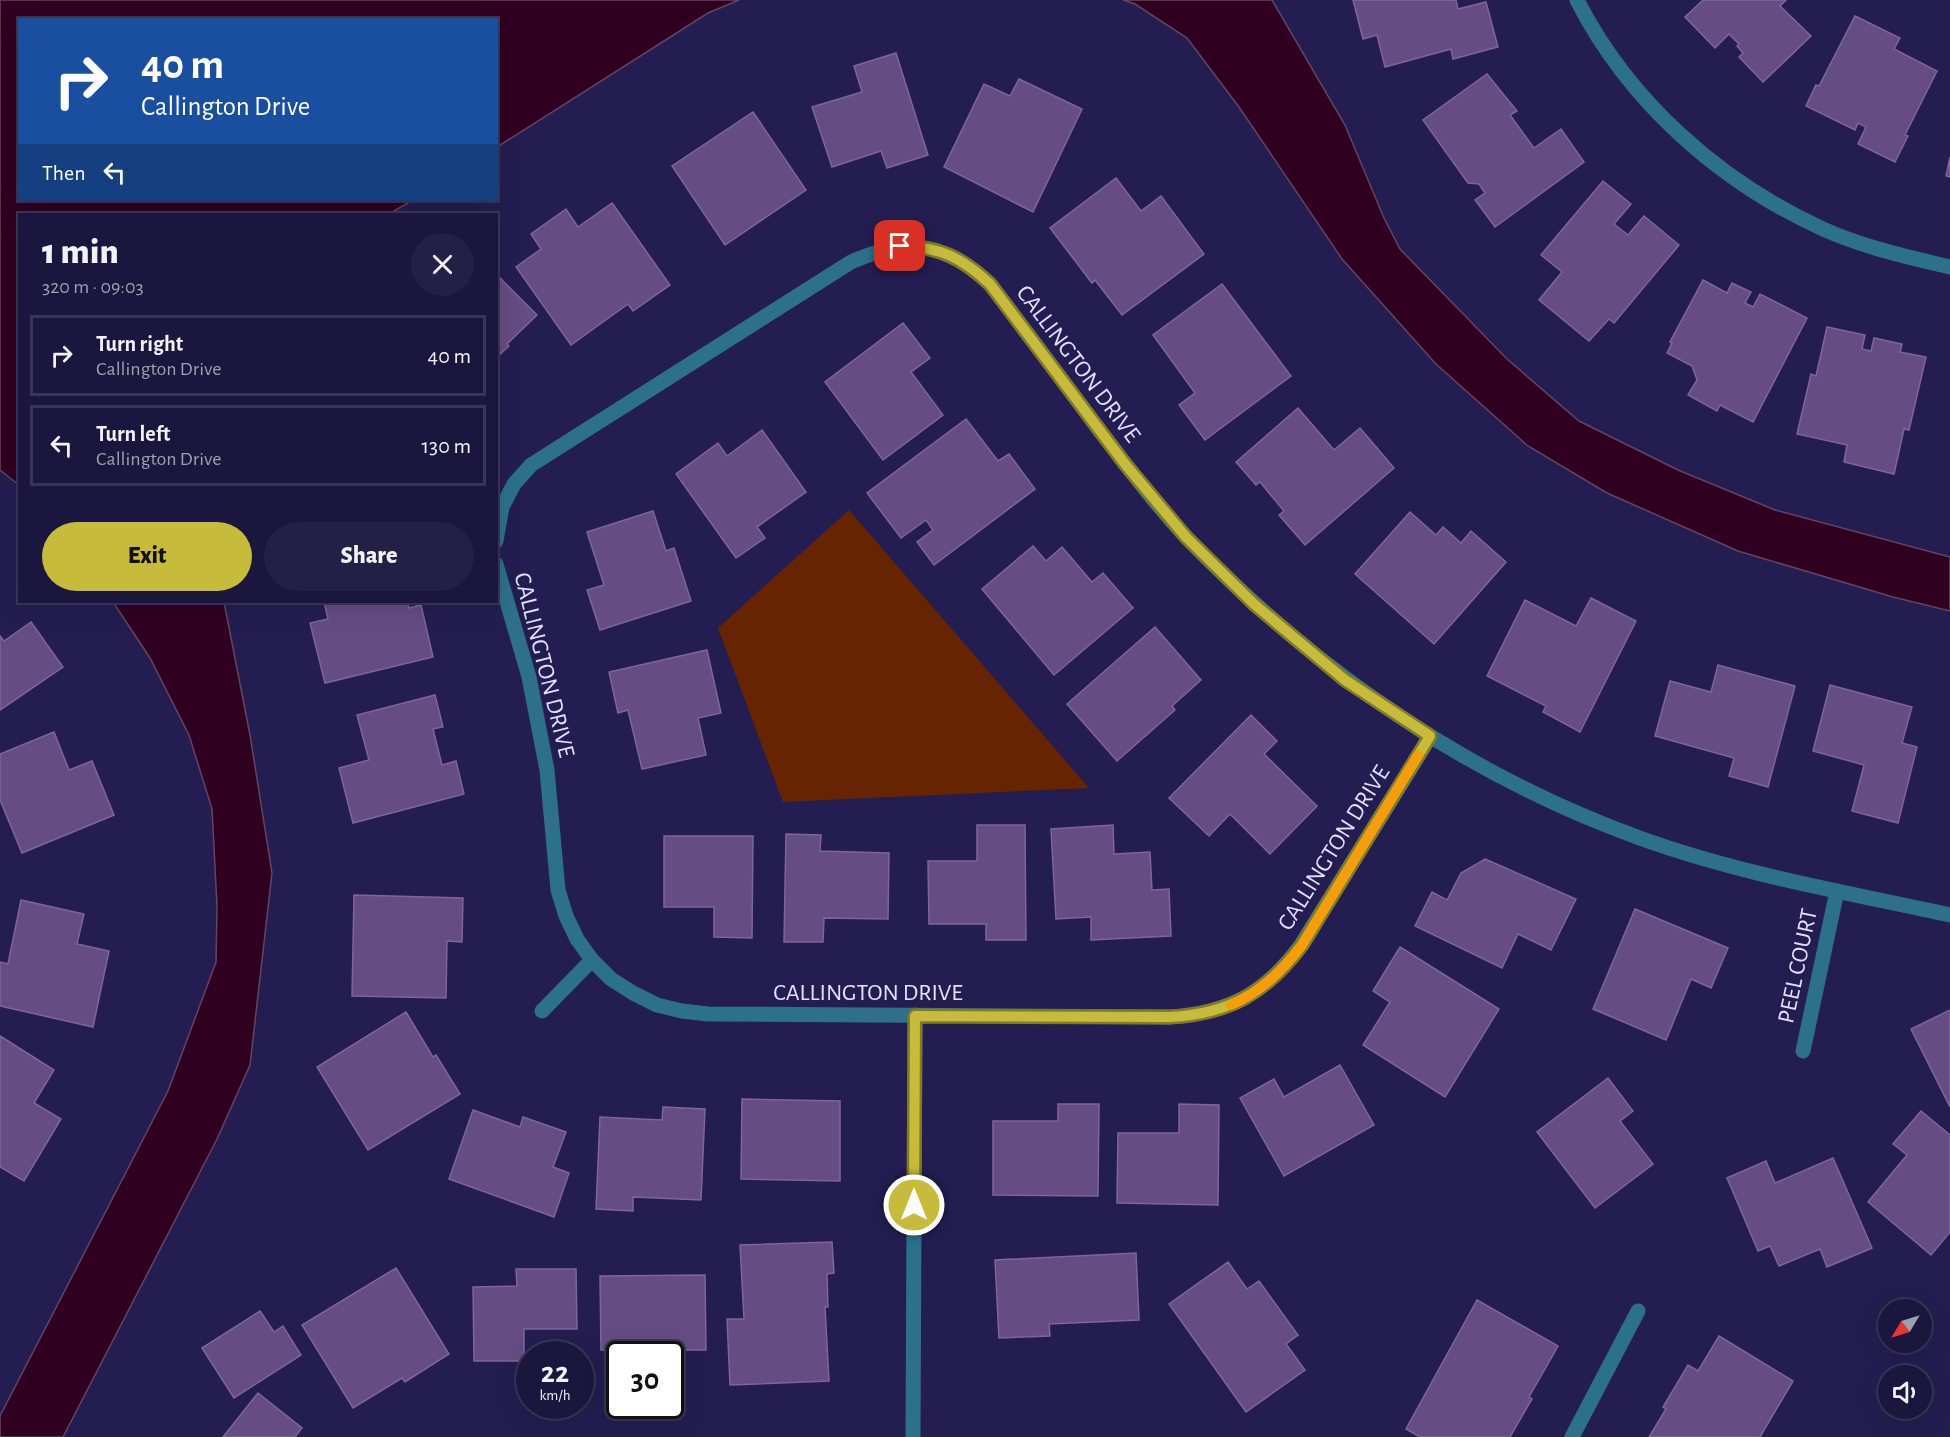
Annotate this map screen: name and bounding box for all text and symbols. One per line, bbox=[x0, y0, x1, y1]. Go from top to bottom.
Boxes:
icon: right bbox=[42, 42, 120, 120]
text: 40 m bbox=[141, 44, 224, 86]
text: Callington Drive bbox=[141, 93, 310, 120]
icon: left bbox=[98, 156, 131, 189]
text: Then bbox=[42, 162, 86, 184]
pin bbox=[874, 220, 925, 271]
icon: arrive bbox=[883, 229, 916, 262]
button: close bbox=[411, 233, 474, 296]
text: 1 min bbox=[42, 234, 119, 270]
text: 320 m · 09:03 bbox=[42, 277, 144, 297]
street label: CALLINGTON DRIVE bbox=[1011, 281, 1145, 447]
text: Turn right bbox=[96, 333, 183, 355]
icon: right bbox=[45, 339, 78, 372]
text: 40 m bbox=[428, 345, 471, 367]
text: Callington Drive bbox=[96, 359, 221, 379]
text: Turn left bbox=[96, 423, 170, 445]
icon: left bbox=[45, 429, 78, 462]
text: 130 m bbox=[422, 435, 471, 457]
text: Callington Drive bbox=[96, 449, 221, 469]
button: Exit bbox=[42, 522, 252, 591]
button: Share bbox=[264, 522, 474, 591]
street label: CALLINGTON DRIVE bbox=[509, 570, 579, 760]
street label: CALLINGTON DRIVE bbox=[1274, 761, 1395, 935]
street label: PEEL COURT bbox=[1774, 906, 1822, 1025]
street label: CALLINGTON DRIVE bbox=[773, 981, 963, 1005]
position arrow bbox=[882, 1173, 946, 1237]
north arrow bbox=[1878, 1299, 1932, 1353]
map controls bbox=[1878, 1299, 1932, 1419]
speed limit sign: 30 bbox=[606, 1341, 684, 1419]
text: 22 bbox=[541, 1358, 569, 1388]
button: sound bbox=[1878, 1365, 1932, 1419]
text: km/h bbox=[540, 1388, 570, 1403]

